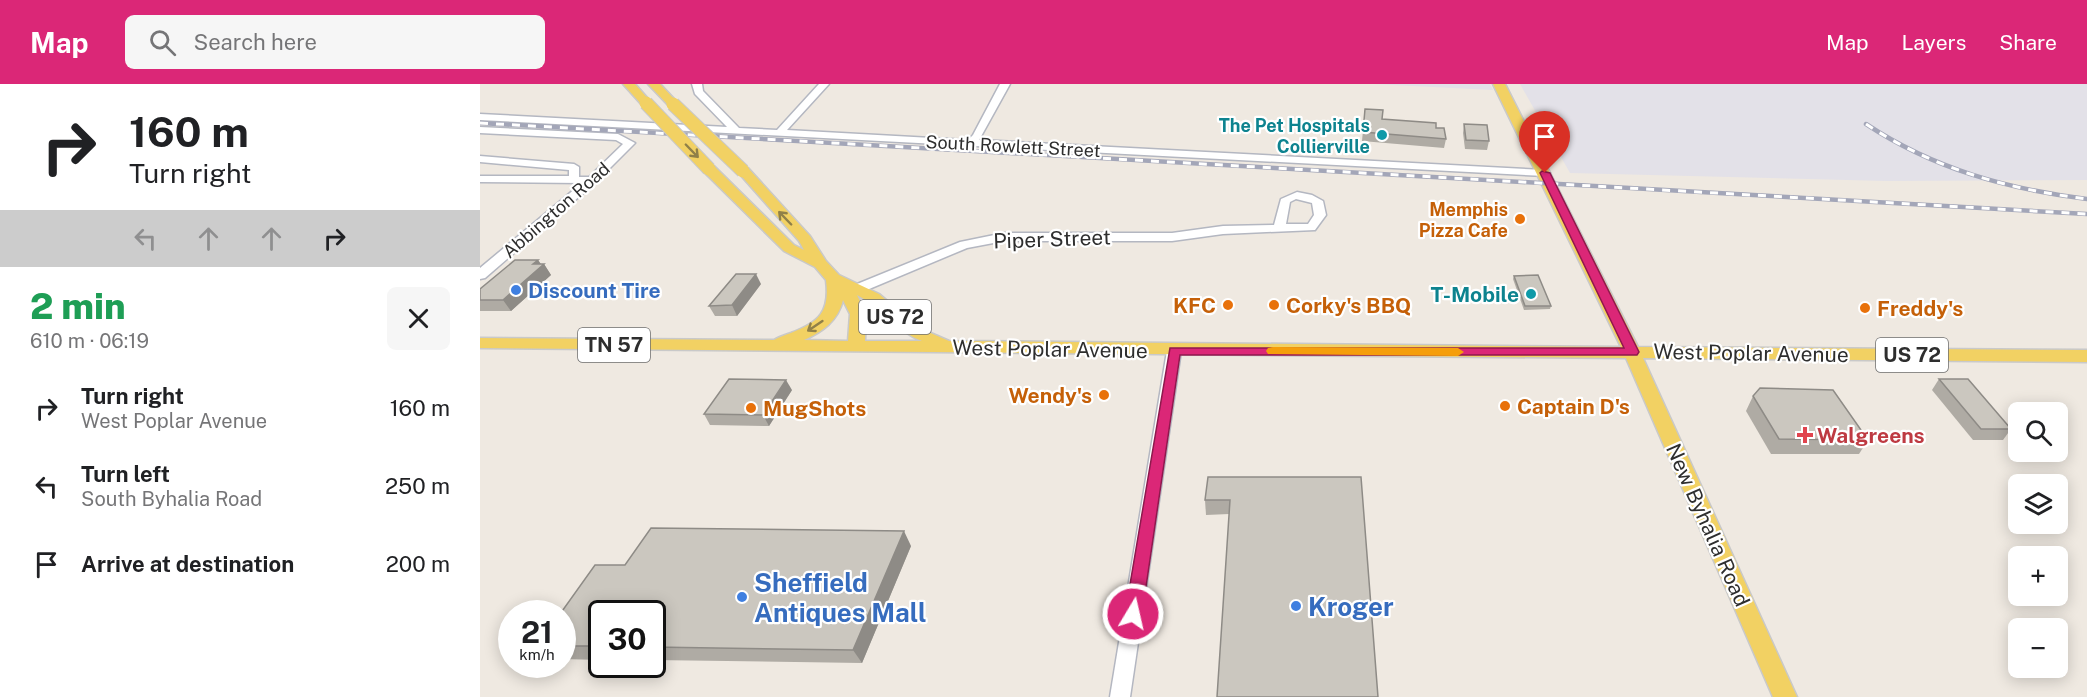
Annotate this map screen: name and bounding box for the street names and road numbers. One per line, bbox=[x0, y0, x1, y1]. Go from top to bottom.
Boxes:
street label: South Rowlett Street bbox=[925, 131, 1101, 161]
street label: Abbington Road bbox=[498, 158, 614, 262]
street label: Piper Street bbox=[993, 224, 1111, 254]
road number: US 72 bbox=[859, 300, 931, 334]
road number: TN 57 bbox=[578, 328, 650, 362]
street label: West Poplar Avenue bbox=[952, 335, 1148, 363]
road number: US 72 bbox=[1876, 338, 1948, 372]
street label: West Poplar Avenue bbox=[1653, 339, 1849, 367]
street label: New Byhalia Road bbox=[1661, 440, 1755, 610]

